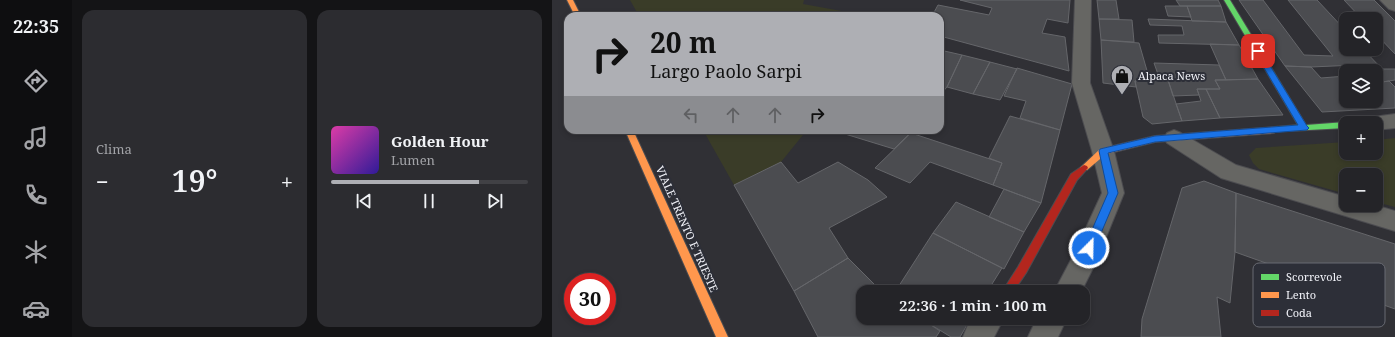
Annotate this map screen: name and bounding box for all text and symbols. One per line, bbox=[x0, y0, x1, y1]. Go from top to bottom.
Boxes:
map controls bbox=[1339, 12, 1383, 212]
button: search bbox=[1339, 12, 1383, 56]
text: 22:35 bbox=[13, 14, 59, 38]
text: 20 m bbox=[650, 23, 717, 61]
icon: right bbox=[584, 28, 636, 80]
pin bbox=[1241, 34, 1275, 68]
icon: arrive bbox=[1247, 40, 1269, 62]
text: Largo Paolo Sarpi bbox=[650, 59, 802, 83]
shop icon: Alpaca News bbox=[1109, 63, 1135, 96]
button: layers bbox=[1339, 64, 1383, 108]
icon: directions bbox=[22, 67, 50, 95]
place label: Alpaca News bbox=[1138, 68, 1205, 83]
icon: left bbox=[680, 104, 702, 126]
icon: ahead bbox=[722, 104, 744, 126]
icon: ahead bbox=[764, 104, 786, 126]
icon: right bbox=[806, 104, 828, 126]
button: + bbox=[1339, 116, 1383, 160]
icon: music bbox=[22, 124, 50, 152]
text: Golden Hour bbox=[391, 131, 489, 151]
text: Clima bbox=[96, 140, 132, 158]
text: Lumen bbox=[391, 151, 435, 169]
text: 19° bbox=[172, 160, 218, 201]
street label: VIALE TRENTO E TRIESTE bbox=[653, 163, 722, 294]
text: − bbox=[96, 166, 109, 196]
text: + bbox=[281, 166, 293, 196]
button: − bbox=[1339, 168, 1383, 212]
icon: phone bbox=[22, 181, 50, 209]
icon: previous bbox=[353, 190, 375, 212]
icon: pause bbox=[418, 190, 440, 212]
icon: next bbox=[484, 190, 506, 212]
position arrow bbox=[1068, 227, 1110, 269]
icon: climate bbox=[22, 238, 50, 266]
legend bbox=[1253, 263, 1385, 327]
text: Scorrevole bbox=[1286, 269, 1342, 284]
speed limit sign: 30 bbox=[564, 273, 616, 325]
text: Lento bbox=[1286, 287, 1316, 302]
icon: car bbox=[22, 295, 50, 323]
text: 22:36 · 1 min · 100 m bbox=[899, 295, 1047, 315]
text: Coda bbox=[1286, 305, 1312, 320]

